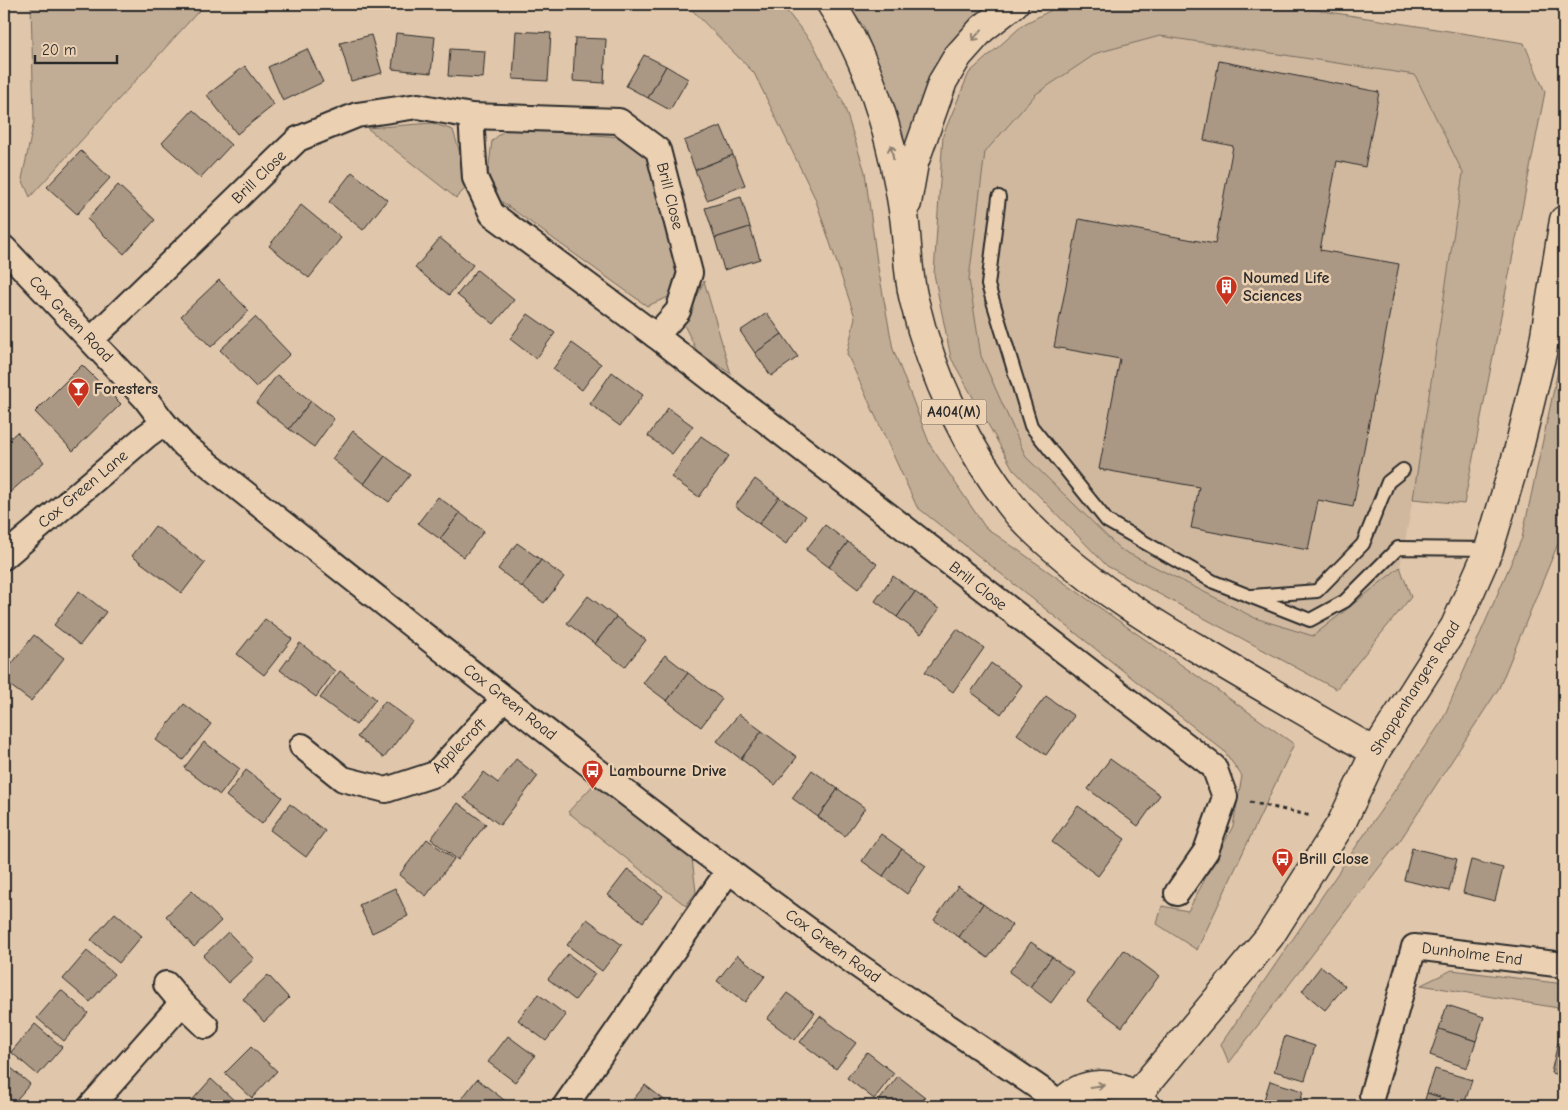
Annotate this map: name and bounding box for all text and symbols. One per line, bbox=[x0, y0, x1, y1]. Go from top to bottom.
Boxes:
one-way arrow bbox=[971, 29, 983, 42]
scale bar bbox=[35, 32, 118, 64]
text: 20 m bbox=[42, 41, 76, 59]
one-way arrow bbox=[886, 145, 896, 161]
street label: Brill Close bbox=[228, 147, 290, 207]
street label: Brill Close bbox=[653, 161, 687, 231]
place label: Noumed Life Sciences bbox=[1243, 269, 1330, 305]
street label: Cox Green Road bbox=[25, 272, 117, 366]
building icon: Noumed Life Sciences bbox=[1215, 275, 1239, 306]
bar icon: Foresters bbox=[66, 377, 90, 408]
place label: Foresters bbox=[94, 380, 158, 398]
road number: A404(M) bbox=[922, 400, 986, 424]
street label: Cox Green Lane bbox=[35, 446, 131, 532]
street label: Brill Close bbox=[945, 558, 1011, 614]
street label: Shoppenhangers Road bbox=[1366, 618, 1464, 758]
street label: Cox Green Road bbox=[460, 660, 560, 744]
street label: Applecroft bbox=[428, 715, 490, 777]
bus stop icon: Lambourne Drive bbox=[581, 759, 605, 790]
place label: Lambourne Drive bbox=[609, 762, 727, 780]
bus stop icon: Brill Close bbox=[1271, 847, 1295, 878]
place label: Brill Close bbox=[1299, 850, 1369, 868]
street label: Cox Green Road bbox=[782, 905, 884, 987]
street label: Dunholme End bbox=[1421, 939, 1523, 969]
one-way arrow bbox=[1088, 1081, 1104, 1091]

